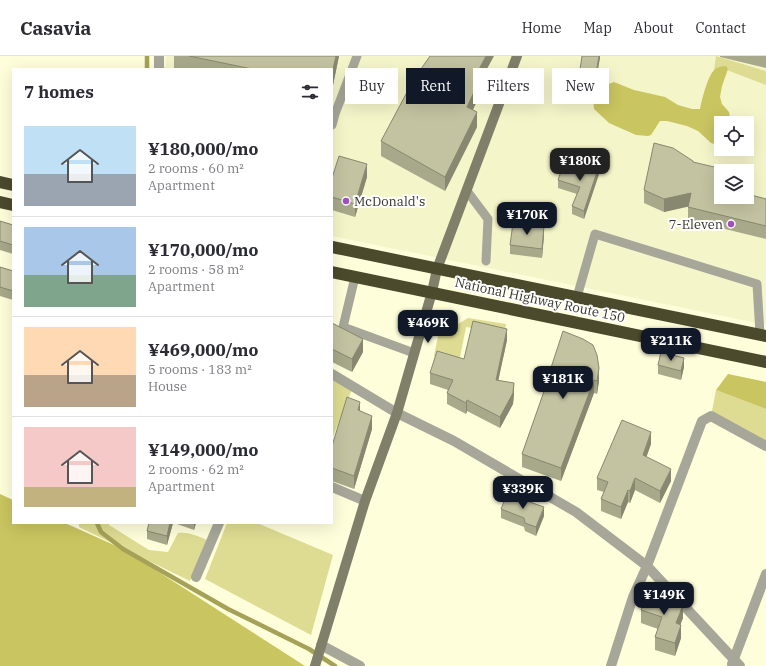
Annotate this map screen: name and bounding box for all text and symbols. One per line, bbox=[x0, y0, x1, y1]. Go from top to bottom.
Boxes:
text: Casavia bbox=[20, 16, 91, 40]
text: Home bbox=[522, 19, 561, 37]
text: Map bbox=[583, 19, 612, 37]
text: About bbox=[634, 19, 673, 37]
text: Contact bbox=[695, 19, 746, 37]
chip: Buy bbox=[345, 68, 398, 104]
chip: Rent bbox=[406, 68, 465, 104]
chip: Filters bbox=[473, 68, 544, 104]
chip: New bbox=[552, 68, 609, 104]
text: 7 homes bbox=[24, 81, 94, 103]
icon: filters bbox=[299, 81, 321, 103]
map controls bbox=[714, 116, 754, 204]
button: locate bbox=[714, 116, 754, 156]
text: ¥180,000/mo bbox=[148, 138, 258, 160]
icon: home bbox=[56, 142, 104, 190]
pin: ¥180K bbox=[552, 148, 608, 182]
text: ¥180K bbox=[559, 152, 601, 169]
text: 2 rooms · 60 m² bbox=[148, 160, 244, 177]
button: layers bbox=[714, 164, 754, 204]
text: Apartment bbox=[148, 177, 215, 194]
place label: McDonald's bbox=[354, 193, 425, 210]
marker: McDonald's bbox=[341, 196, 351, 206]
pin: ¥170K bbox=[499, 202, 555, 236]
text: ¥170K bbox=[506, 206, 548, 223]
place label: 7-Eleven bbox=[669, 216, 723, 233]
marker: 7-Eleven bbox=[726, 219, 736, 229]
text: ¥170,000/mo bbox=[148, 239, 258, 261]
icon: home bbox=[56, 243, 104, 291]
text: 2 rooms · 58 m² bbox=[148, 261, 244, 278]
street label: National Highway Route 150 bbox=[453, 274, 627, 326]
text: Apartment bbox=[148, 278, 215, 295]
pin: ¥469K bbox=[400, 310, 456, 344]
text: ¥469K bbox=[407, 314, 449, 331]
pin: ¥211K bbox=[643, 328, 699, 362]
text: ¥211K bbox=[650, 332, 692, 349]
text: ¥469,000/mo bbox=[148, 339, 258, 361]
icon: home bbox=[56, 343, 104, 391]
text: 5 rooms · 183 m² bbox=[148, 361, 252, 378]
pin: ¥181K bbox=[535, 366, 591, 400]
text: ¥181K bbox=[542, 370, 584, 387]
text: House bbox=[148, 378, 187, 395]
text: ¥149,000/mo bbox=[148, 439, 258, 461]
icon: home bbox=[56, 443, 104, 491]
text: 2 rooms · 62 m² bbox=[148, 461, 244, 478]
pin: ¥339K bbox=[495, 476, 551, 510]
text: Apartment bbox=[148, 478, 215, 495]
text: ¥339K bbox=[502, 480, 544, 497]
pin: ¥149K bbox=[636, 582, 692, 616]
text: ¥149K bbox=[643, 586, 685, 603]

